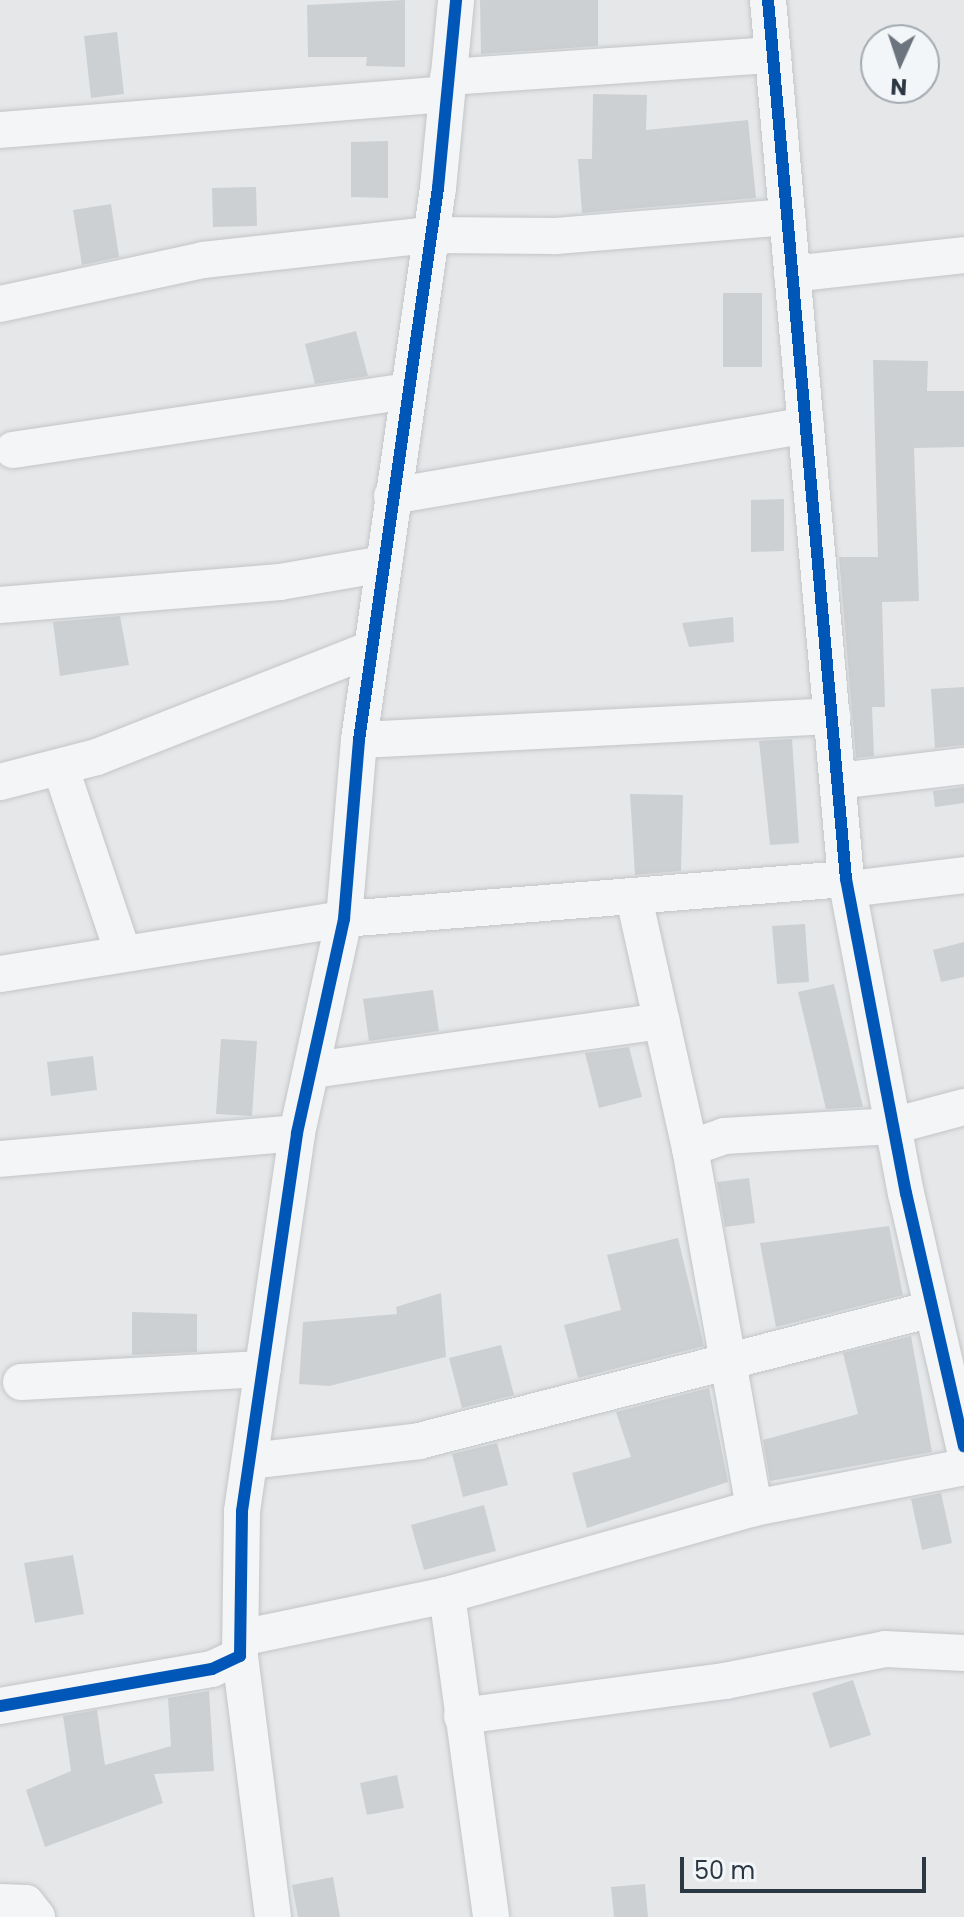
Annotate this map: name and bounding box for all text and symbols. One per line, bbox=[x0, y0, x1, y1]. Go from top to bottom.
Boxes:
north arrow bbox=[860, 24, 940, 104]
text: N bbox=[890, 71, 908, 102]
scale bar bbox=[684, 1841, 930, 1891]
text: 50 m bbox=[694, 1854, 755, 1887]

